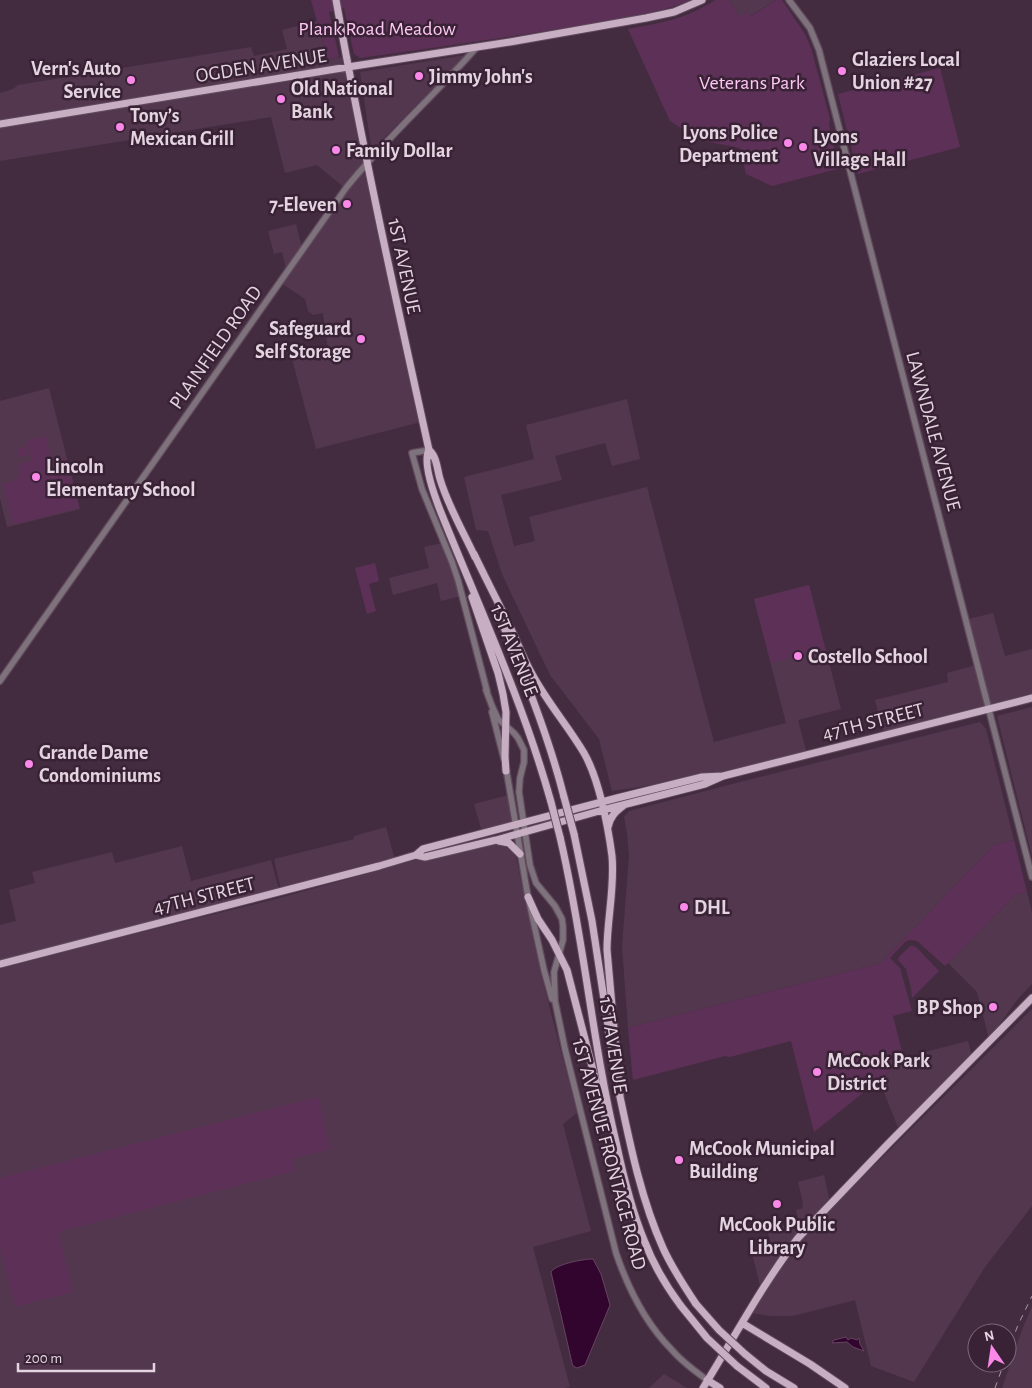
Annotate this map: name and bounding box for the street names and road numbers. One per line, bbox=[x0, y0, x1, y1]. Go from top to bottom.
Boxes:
street label: OGDEN AVENUE bbox=[194, 46, 328, 86]
street label: 1ST AVENUE bbox=[384, 217, 424, 316]
street label: PLAINFIELD ROAD bbox=[166, 282, 266, 413]
street label: LAWNDALE AVENUE bbox=[902, 349, 964, 514]
street label: 1ST AVENUE bbox=[487, 602, 542, 699]
street label: 47TH STREET bbox=[820, 700, 926, 744]
street label: 47TH STREET bbox=[151, 874, 257, 918]
street label: 1ST AVENUE bbox=[596, 996, 631, 1095]
street label: 1ST AVENUE FRONTAGE ROAD bbox=[568, 1036, 650, 1272]

